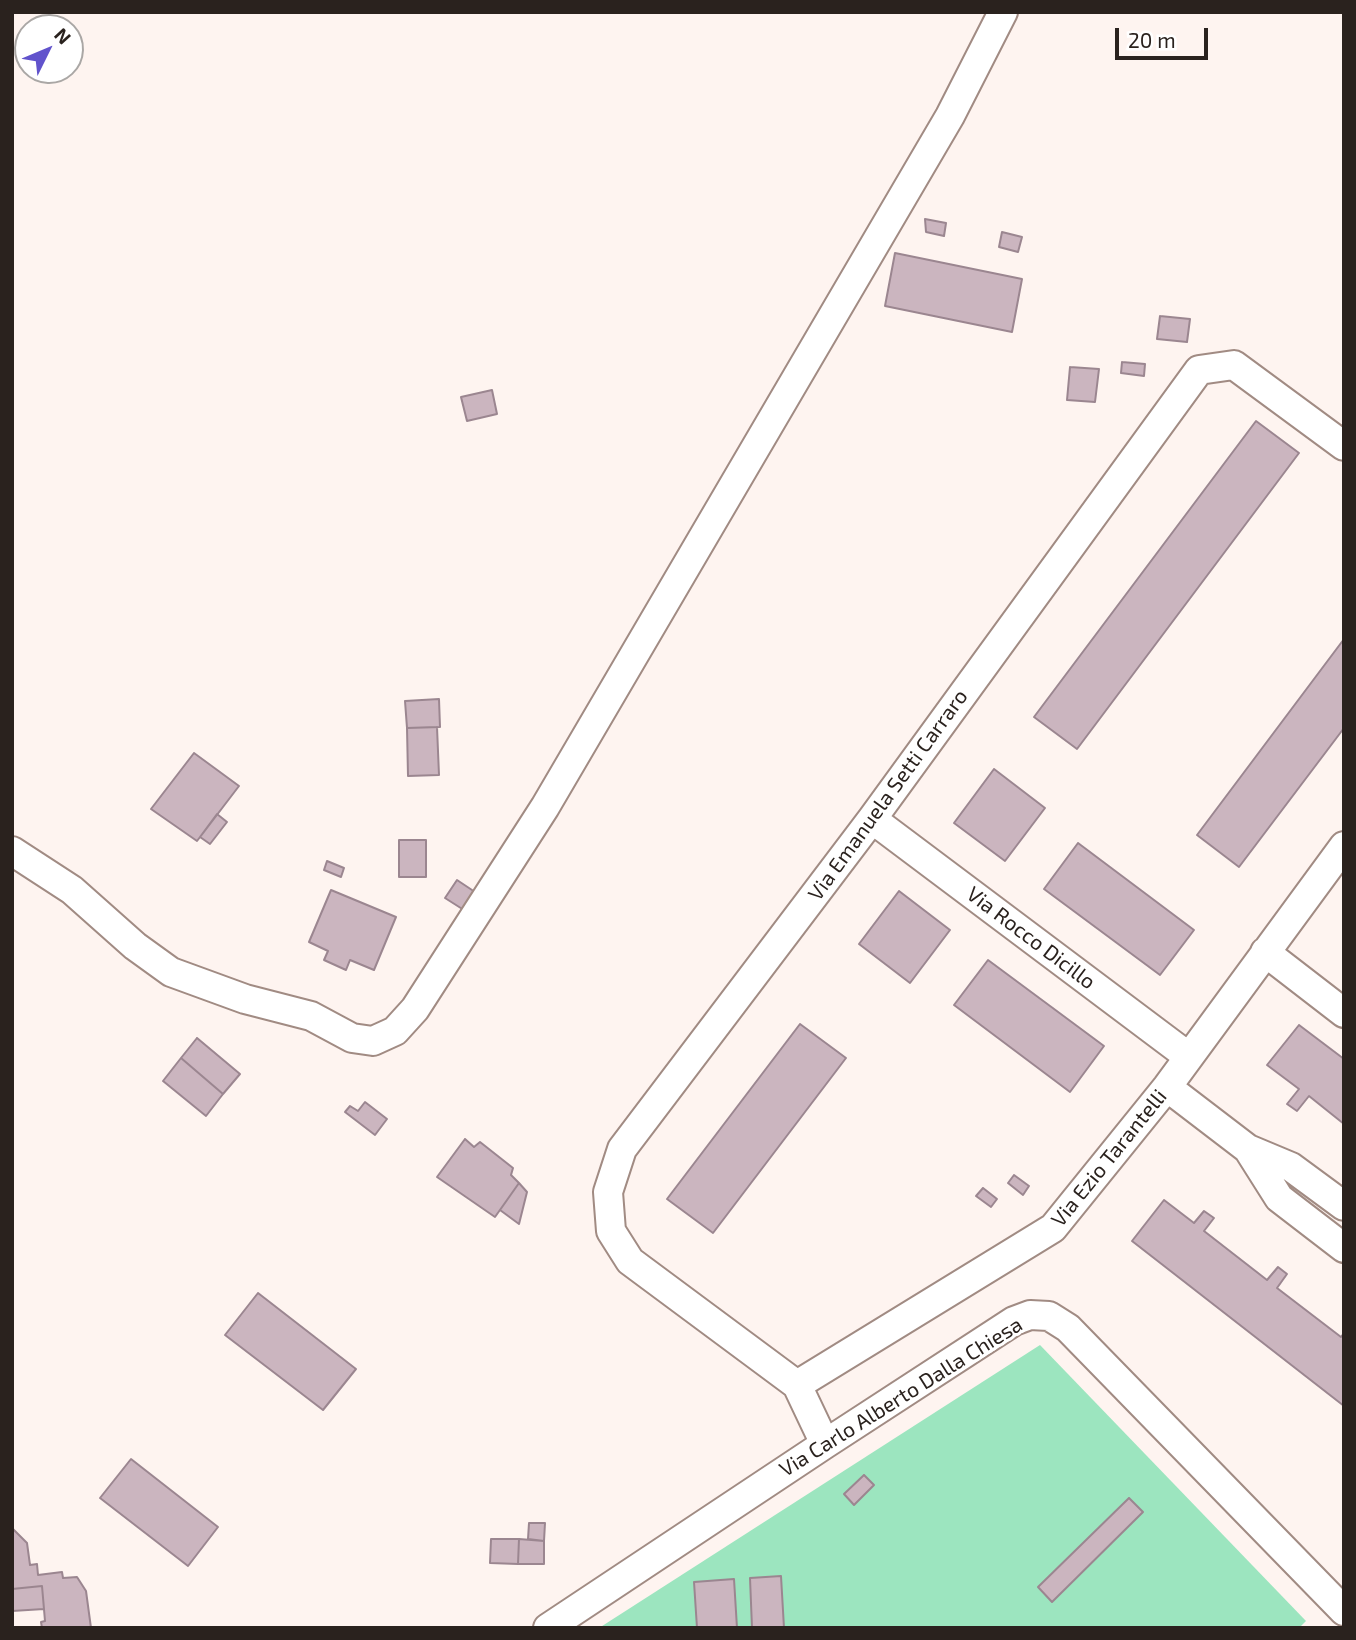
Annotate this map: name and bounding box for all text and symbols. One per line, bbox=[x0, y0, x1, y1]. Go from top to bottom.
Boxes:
north arrow bbox=[14, 14, 84, 84]
scale bar bbox=[1118, 14, 1211, 58]
text: N bbox=[50, 23, 76, 49]
text: 20 m bbox=[1128, 27, 1176, 52]
street label: Via Emanuela Setti Carraro bbox=[803, 685, 973, 905]
street label: Via Rocco Dicillo bbox=[962, 881, 1100, 995]
street label: Via Ezio Tarantelli bbox=[1046, 1084, 1172, 1232]
street label: Via Carlo Alberto Dalla Chiesa bbox=[775, 1312, 1027, 1482]

